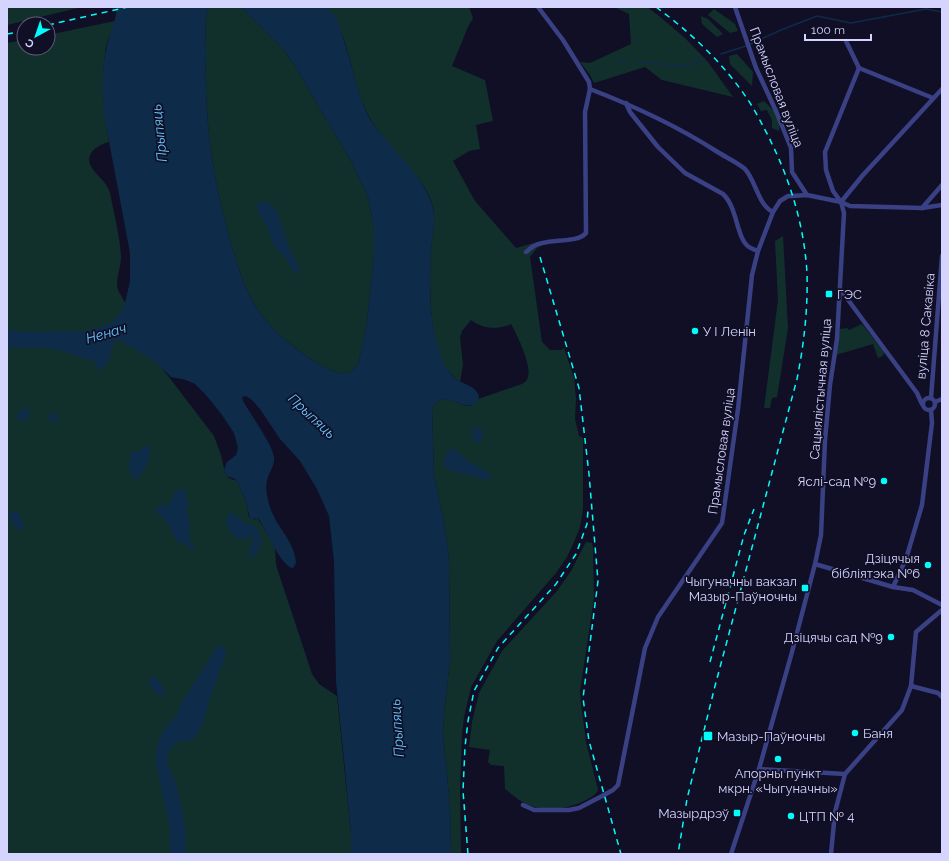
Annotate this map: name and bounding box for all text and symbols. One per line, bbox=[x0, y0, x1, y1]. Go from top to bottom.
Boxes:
north arrow bbox=[16, 16, 56, 56]
scale bar bbox=[805, 16, 871, 42]
text: 100 m bbox=[811, 23, 845, 37]
street label: Прамысловая вуліца bbox=[747, 25, 806, 149]
text: С bbox=[22, 36, 37, 51]
water label: Прыпяць bbox=[148, 103, 170, 163]
street label: вуліца 8 Сакавіка bbox=[913, 272, 938, 380]
place label: ГЭС bbox=[837, 287, 862, 302]
marker: ГЭС bbox=[824, 289, 834, 299]
street label: Сацыялістычная вуліца bbox=[807, 318, 834, 460]
water label: Ненач bbox=[84, 320, 128, 346]
place label: У І Ленін bbox=[703, 324, 756, 339]
marker: У І Ленін bbox=[690, 326, 700, 336]
street label: Прамысловая вуліца bbox=[705, 387, 738, 515]
water label: Прыпяць bbox=[285, 390, 339, 442]
place label: Яслі-сад №9 bbox=[797, 474, 876, 489]
marker: Яслі-сад №9 bbox=[879, 476, 889, 486]
place label: Дзіцячыя бібліятэка №6 bbox=[831, 551, 920, 581]
marker: Дзіцячыя бібліятэка №6 bbox=[923, 560, 933, 570]
place label: Чыгуначны вакзал Мазыр-Паўночны bbox=[685, 574, 797, 604]
marker: Чыгуначны вакзал Мазыр-Паўночны bbox=[800, 583, 810, 593]
place label: Дзіцячы сад №9 bbox=[784, 630, 883, 645]
marker: Дзіцячы сад №9 bbox=[886, 632, 896, 642]
water label: Прыпяць bbox=[387, 698, 407, 758]
place label: Баня bbox=[863, 726, 893, 741]
marker: Баня bbox=[850, 728, 860, 738]
place label: Мазыр-Паўночны bbox=[717, 729, 825, 744]
marker: Мазыр-Паўночны bbox=[702, 730, 714, 742]
marker: Апорны пункт мкрн. «Чыгуначны» bbox=[773, 754, 783, 764]
place label: Апорны пункт мкрн. «Чыгуначны» bbox=[718, 766, 838, 796]
place label: Мазырдрэў bbox=[658, 806, 729, 821]
marker: Мазырдрэў bbox=[732, 808, 742, 818]
place label: ЦТП № 4 bbox=[799, 809, 854, 824]
marker: ЦТП № 4 bbox=[786, 811, 796, 821]

